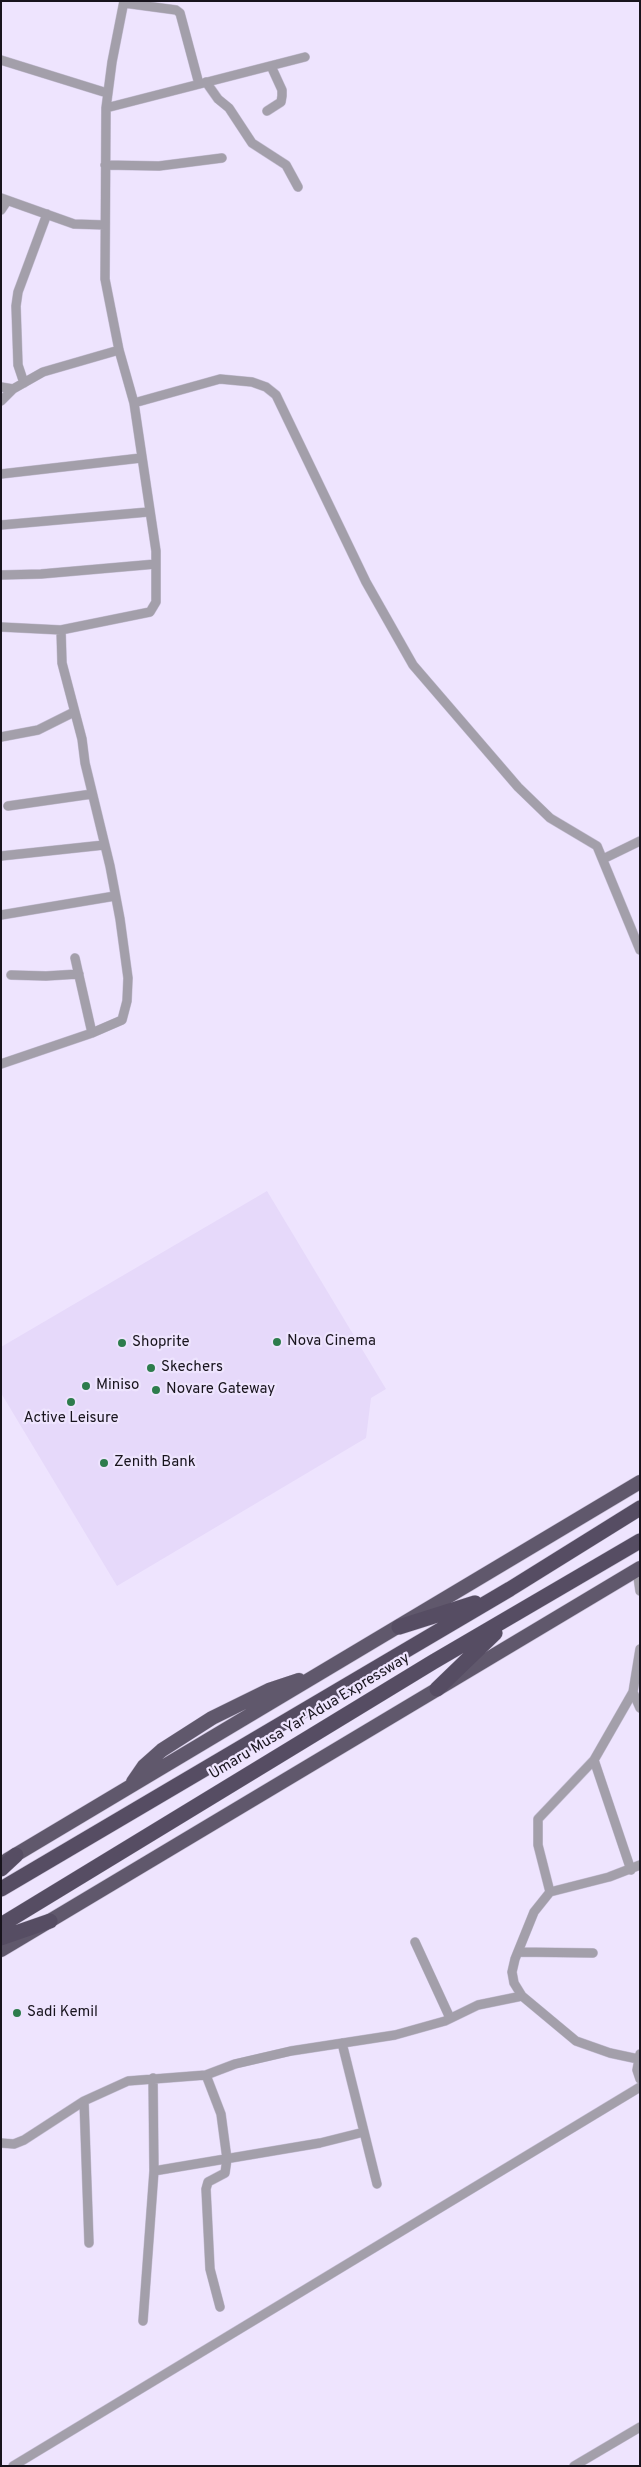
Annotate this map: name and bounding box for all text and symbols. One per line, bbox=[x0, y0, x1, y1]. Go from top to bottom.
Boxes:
place label: Nova Cinema bbox=[287, 1333, 376, 1351]
place label: Shoprite bbox=[132, 1334, 190, 1352]
marker: Nova Cinema bbox=[271, 1336, 283, 1348]
marker: Shoprite bbox=[116, 1337, 128, 1349]
place label: Skechers bbox=[161, 1359, 223, 1377]
marker: Skechers bbox=[145, 1362, 157, 1374]
place label: Miniso bbox=[96, 1377, 139, 1395]
marker: Miniso bbox=[80, 1380, 92, 1392]
place label: Novare Gateway bbox=[166, 1381, 275, 1399]
marker: Novare Gateway bbox=[150, 1384, 162, 1396]
marker: Active Leisure bbox=[65, 1396, 77, 1408]
place label: Active Leisure bbox=[24, 1410, 118, 1428]
place label: Zenith Bank bbox=[114, 1454, 196, 1472]
marker: Zenith Bank bbox=[98, 1457, 110, 1469]
street label: Umaru Musa Yar'Adua Expressway bbox=[206, 1650, 414, 1784]
place label: Sadi Kemil bbox=[27, 2004, 98, 2022]
marker: Sadi Kemil bbox=[11, 2007, 23, 2019]

